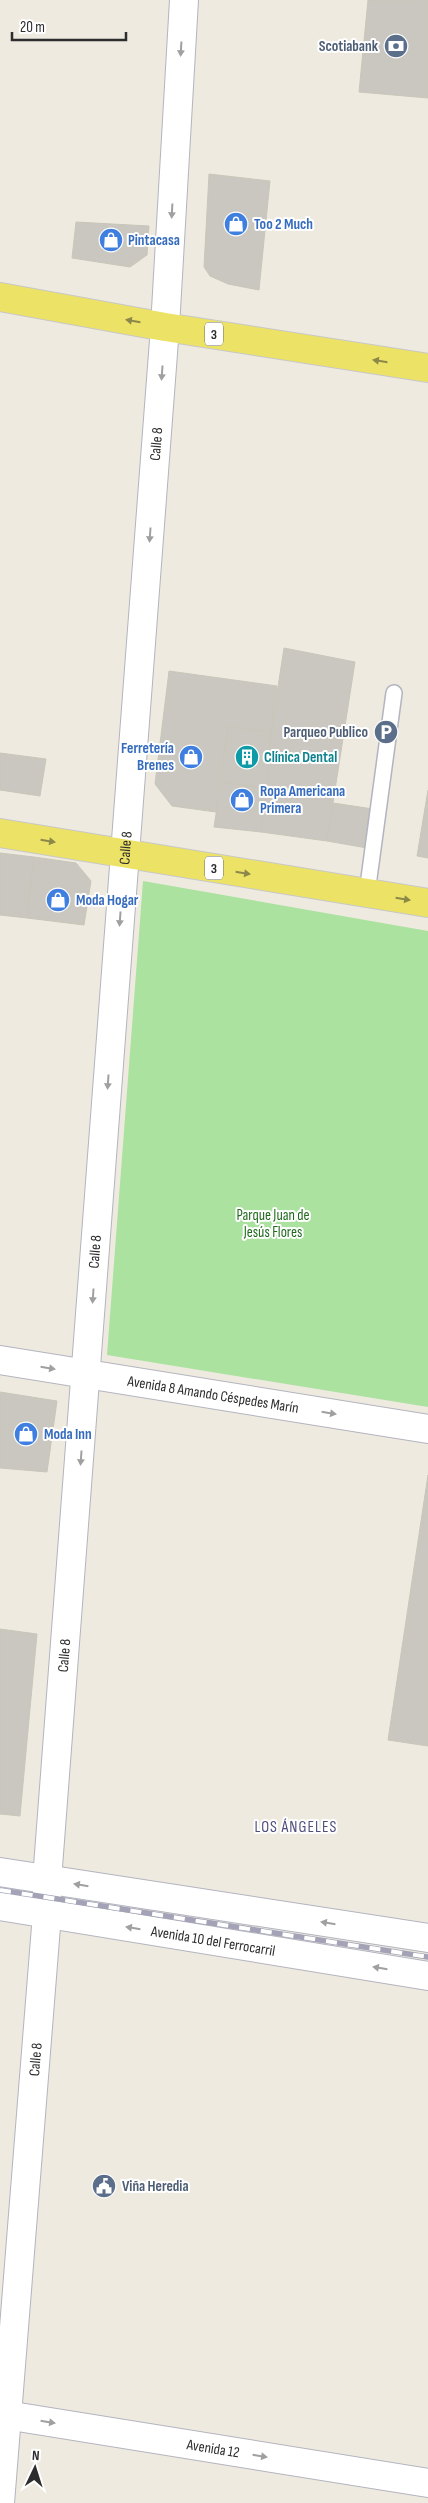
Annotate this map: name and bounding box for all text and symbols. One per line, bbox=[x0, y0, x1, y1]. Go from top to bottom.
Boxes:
scale bar bbox=[12, 10, 126, 42]
text: 20 m bbox=[20, 18, 45, 37]
bank icon: Scotiabank bbox=[383, 33, 409, 59]
place label: Scotiabank bbox=[319, 37, 379, 56]
one-way arrow bbox=[177, 41, 185, 57]
one-way arrow bbox=[167, 203, 175, 219]
shop icon: Too 2 Much bbox=[223, 211, 249, 237]
place label: Too 2 Much bbox=[254, 215, 313, 234]
shop icon: Pintacasa bbox=[98, 227, 124, 253]
place label: Pintacasa bbox=[128, 231, 180, 250]
one-way arrow bbox=[125, 316, 141, 324]
road number: 3 bbox=[205, 322, 223, 346]
one-way arrow bbox=[371, 356, 387, 364]
one-way arrow bbox=[158, 365, 166, 381]
street label: Calle 8 bbox=[145, 427, 167, 461]
one-way arrow bbox=[145, 527, 153, 543]
parking icon: Parqueo Publico bbox=[373, 719, 399, 745]
place label: Parqueo Publico bbox=[283, 723, 368, 742]
place label: Ferretería Brenes bbox=[121, 739, 174, 775]
shop icon: Ferretería Brenes bbox=[178, 744, 204, 770]
building icon: Clínica Dental bbox=[234, 744, 260, 770]
place label: Clínica Dental bbox=[264, 748, 337, 767]
place label: Ropa Americana Primera bbox=[260, 782, 345, 818]
shop icon: Ropa Americana Primera bbox=[229, 787, 255, 813]
street label: Calle 8 bbox=[115, 830, 136, 865]
one-way arrow bbox=[40, 837, 56, 845]
road number: 3 bbox=[205, 856, 223, 880]
one-way arrow bbox=[235, 869, 251, 877]
shop icon: Moda Hogar bbox=[45, 887, 71, 913]
place label: Moda Hogar bbox=[76, 891, 139, 910]
one-way arrow bbox=[396, 895, 412, 903]
one-way arrow bbox=[116, 912, 124, 928]
one-way arrow bbox=[104, 1074, 112, 1090]
park label: Parque Juan de Jesús Flores bbox=[236, 1206, 310, 1242]
street label: Calle 8 bbox=[84, 1234, 105, 1269]
one-way arrow bbox=[88, 1288, 96, 1304]
one-way arrow bbox=[40, 1364, 56, 1372]
street label: Avenida 8 Amando Céspedes Marín bbox=[125, 1371, 300, 1418]
one-way arrow bbox=[322, 1410, 338, 1418]
shop icon: Moda Inn bbox=[13, 1421, 39, 1447]
place label: Moda Inn bbox=[44, 1425, 92, 1444]
one-way arrow bbox=[76, 1450, 84, 1466]
street label: Calle 8 bbox=[53, 1638, 75, 1673]
district label: LOS ÁNGELES bbox=[255, 1818, 337, 1837]
one-way arrow bbox=[72, 1881, 88, 1889]
one-way arrow bbox=[320, 1919, 336, 1927]
street label: Avenida 10 del Ferrocarril bbox=[149, 1921, 277, 1960]
one-way arrow bbox=[125, 1923, 141, 1931]
one-way arrow bbox=[372, 1964, 388, 1972]
street label: Calle 8 bbox=[25, 2042, 46, 2077]
public building icon: Viña Heredia bbox=[91, 2173, 117, 2199]
place label: Viña Heredia bbox=[122, 2177, 189, 2196]
one-way arrow bbox=[40, 2418, 56, 2426]
street label: Avenida 12 bbox=[184, 2435, 241, 2462]
north arrow bbox=[10, 2443, 60, 2493]
text: N bbox=[32, 2447, 40, 2464]
one-way arrow bbox=[253, 2453, 269, 2461]

